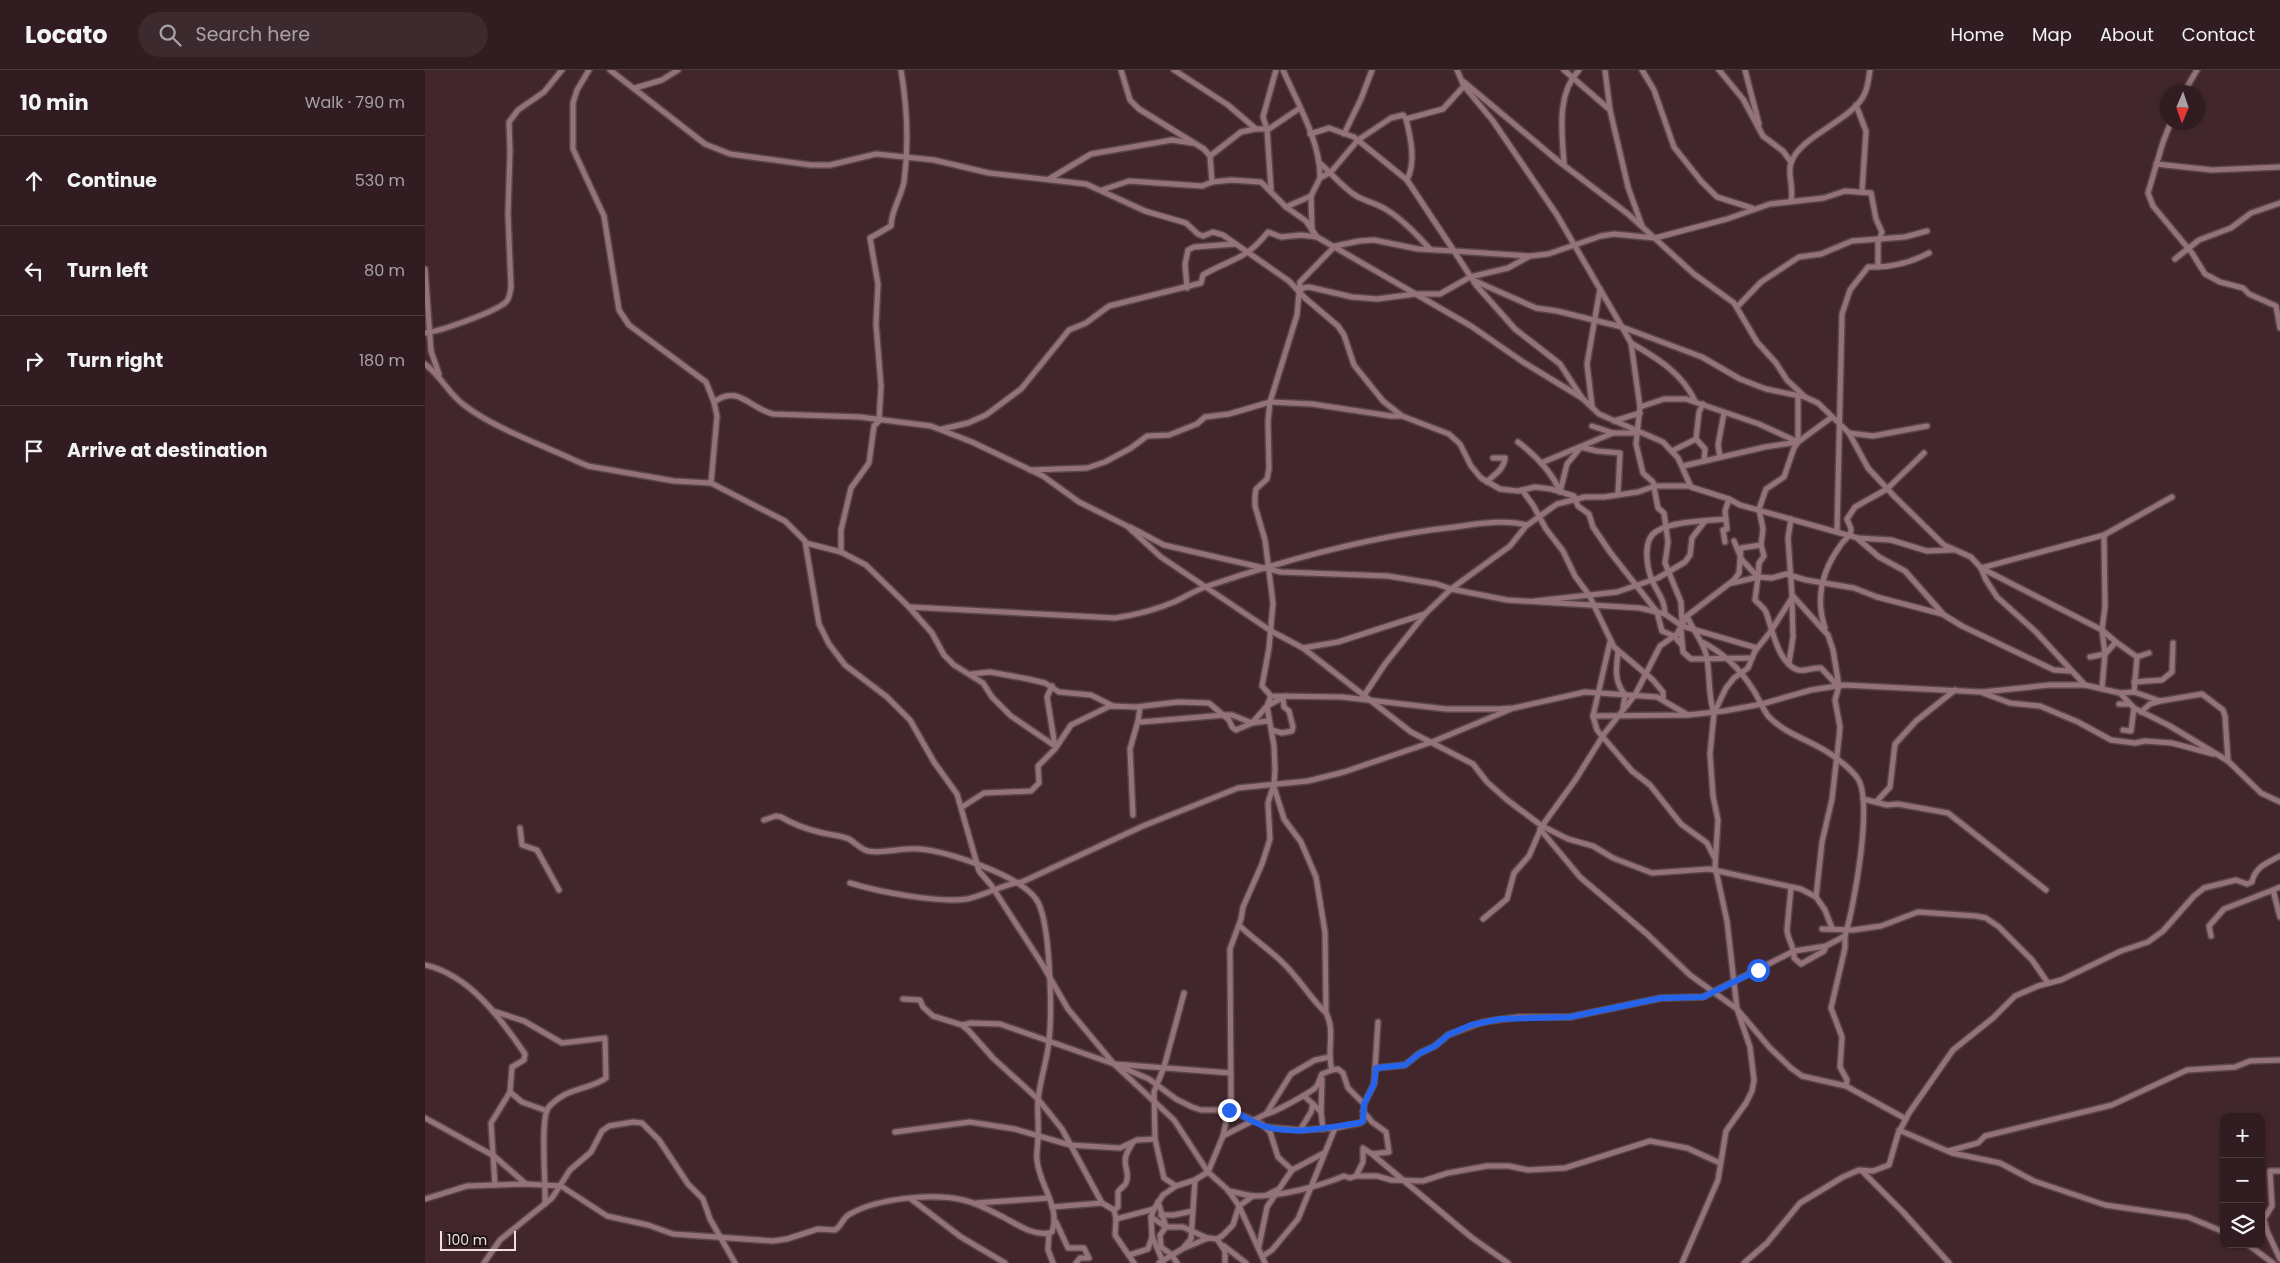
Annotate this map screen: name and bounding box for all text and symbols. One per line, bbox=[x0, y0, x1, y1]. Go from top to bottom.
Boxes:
search box bbox=[138, 12, 488, 57]
text: Locato bbox=[25, 18, 108, 51]
icon: search bbox=[156, 21, 184, 49]
text: Search here bbox=[196, 21, 310, 48]
text: Home bbox=[1950, 22, 2004, 47]
text: Map bbox=[2032, 22, 2072, 47]
text: About bbox=[2100, 22, 2154, 47]
text: Contact bbox=[2182, 22, 2255, 47]
north arrow bbox=[2160, 85, 2205, 130]
text: 10 min bbox=[20, 88, 89, 117]
text: Walk · 790 m bbox=[305, 91, 405, 114]
icon: ahead bbox=[20, 167, 48, 195]
text: Continue bbox=[67, 167, 157, 194]
text: 530 m bbox=[355, 169, 405, 192]
icon: left bbox=[20, 257, 48, 285]
text: Turn left bbox=[67, 257, 148, 284]
text: 80 m bbox=[364, 259, 405, 282]
icon: right bbox=[20, 347, 48, 375]
text: Turn right bbox=[67, 347, 163, 374]
text: 180 m bbox=[359, 349, 405, 372]
icon: arrive bbox=[20, 437, 48, 465]
text: Arrive at destination bbox=[67, 437, 268, 464]
route start bbox=[1747, 959, 1770, 982]
route end bbox=[1218, 1099, 1241, 1122]
map controls bbox=[2220, 1113, 2265, 1248]
button: + bbox=[2220, 1113, 2265, 1158]
button: − bbox=[2220, 1158, 2265, 1203]
button: layers bbox=[2220, 1203, 2265, 1248]
scale bar bbox=[440, 1228, 516, 1251]
text: 100 m bbox=[447, 1230, 487, 1250]

